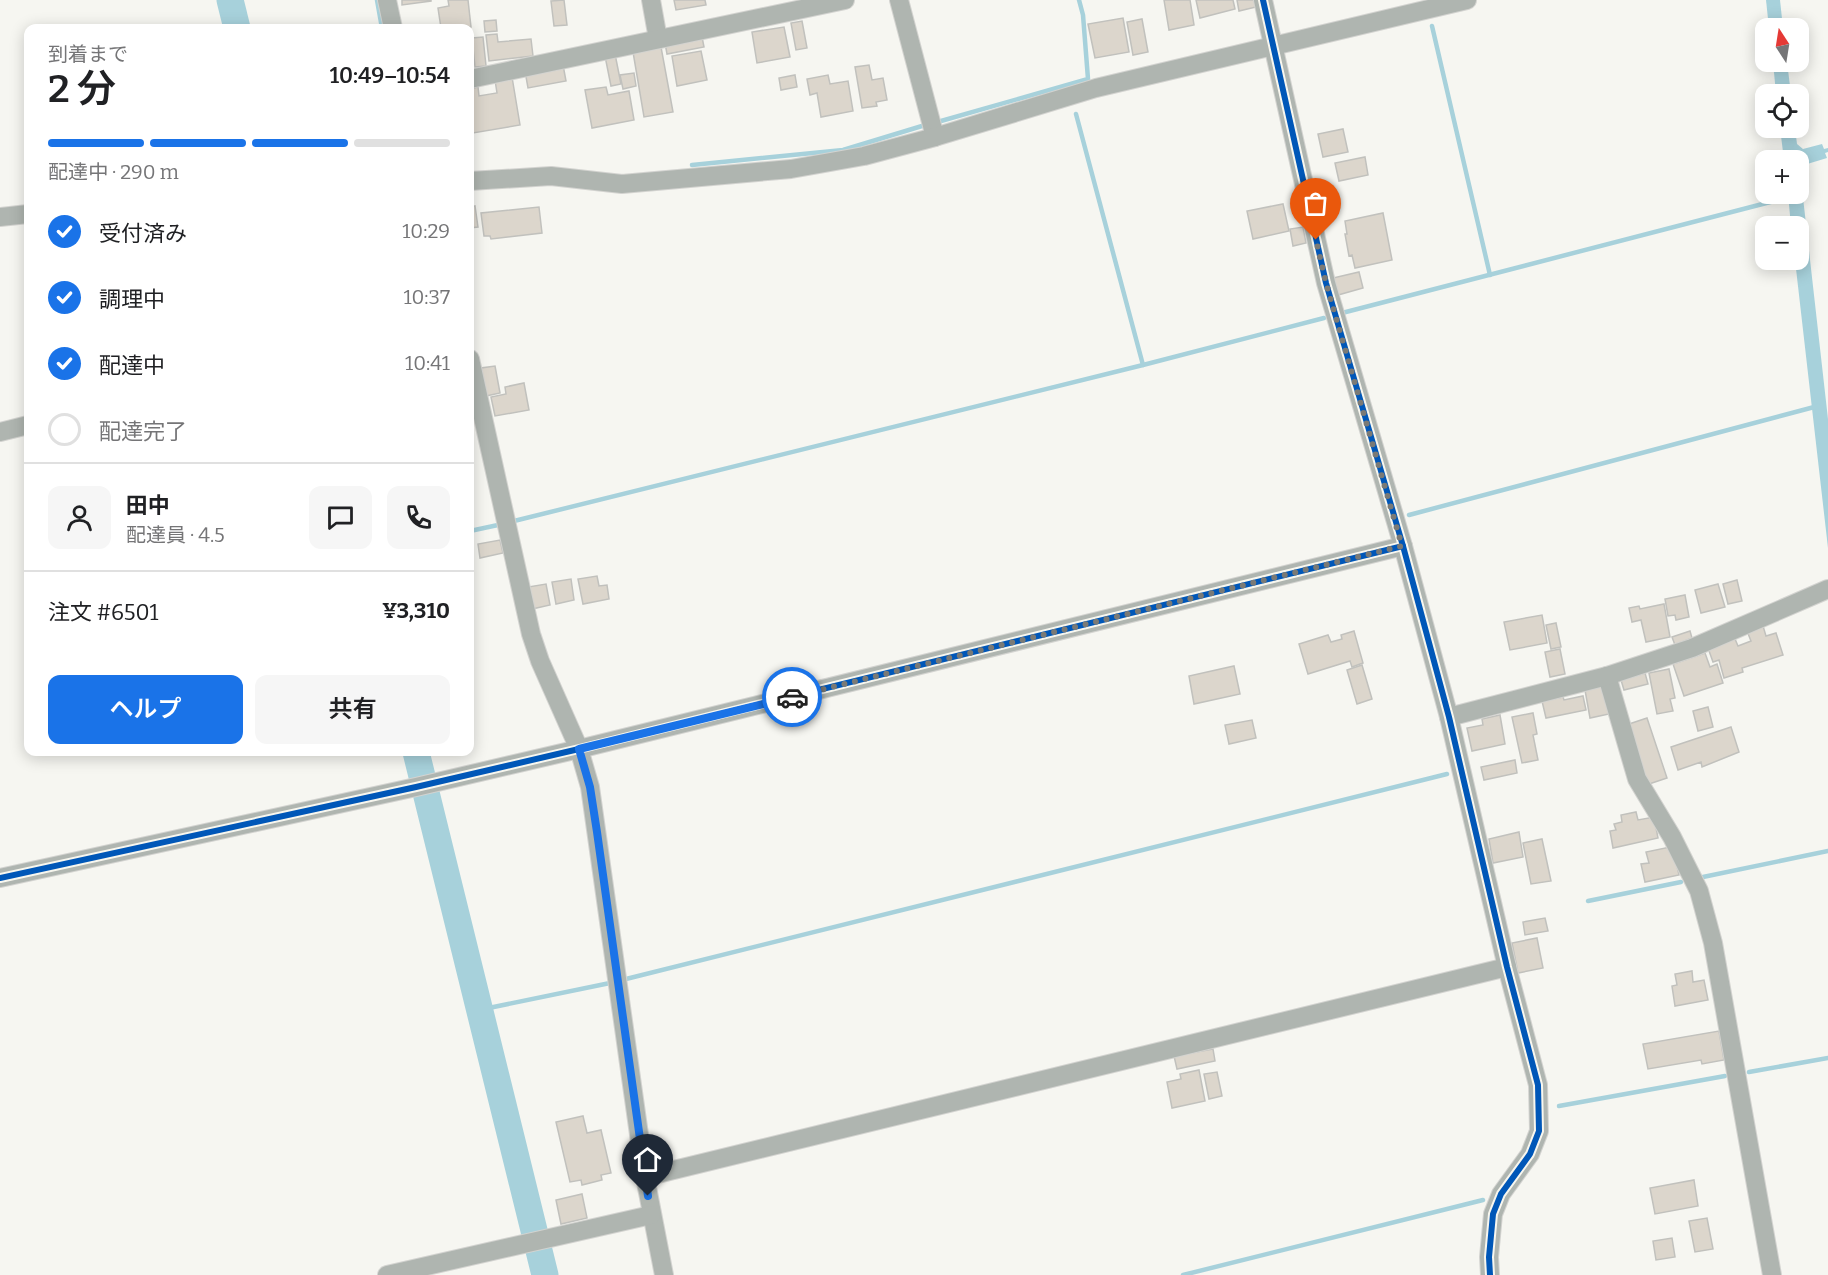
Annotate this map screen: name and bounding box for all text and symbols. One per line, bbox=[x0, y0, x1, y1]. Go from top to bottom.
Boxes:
north arrow bbox=[1755, 18, 1809, 72]
map controls bbox=[1755, 18, 1809, 270]
text: 到着まで bbox=[48, 42, 128, 66]
text: 10:49–10:54 bbox=[330, 62, 450, 89]
text: 2 分 bbox=[48, 66, 116, 112]
button: locate bbox=[1755, 84, 1809, 138]
button: + bbox=[1755, 150, 1809, 204]
text: 配達中 · 290 m bbox=[48, 160, 179, 184]
pin bbox=[1290, 178, 1341, 240]
icon: bag bbox=[1299, 187, 1332, 220]
icon: check bbox=[48, 215, 81, 248]
button: − bbox=[1755, 216, 1809, 270]
text: 10:29 bbox=[402, 219, 450, 243]
text: 受付済み bbox=[99, 220, 187, 247]
icon: check bbox=[48, 281, 81, 314]
text: 10:37 bbox=[403, 285, 450, 309]
text: 調理中 bbox=[99, 286, 165, 313]
icon: check bbox=[48, 347, 81, 380]
text: 10:41 bbox=[405, 351, 450, 375]
text: 配達中 bbox=[99, 352, 165, 379]
text: 配達完了 bbox=[99, 418, 187, 445]
button: person bbox=[48, 486, 111, 549]
button: chat bbox=[309, 486, 372, 549]
button: phone bbox=[387, 486, 450, 549]
text: 田中 bbox=[126, 492, 170, 519]
text: 配達員 · 4.5 bbox=[126, 523, 225, 547]
text: ¥3,310 bbox=[382, 597, 450, 624]
text: 注文 #6501 bbox=[48, 599, 158, 626]
courier bbox=[762, 667, 822, 727]
button: ヘルプ bbox=[48, 675, 243, 744]
button: 共有 bbox=[255, 675, 450, 744]
icon: car bbox=[776, 681, 809, 714]
pin bbox=[622, 1134, 673, 1196]
icon: home bbox=[631, 1143, 664, 1176]

